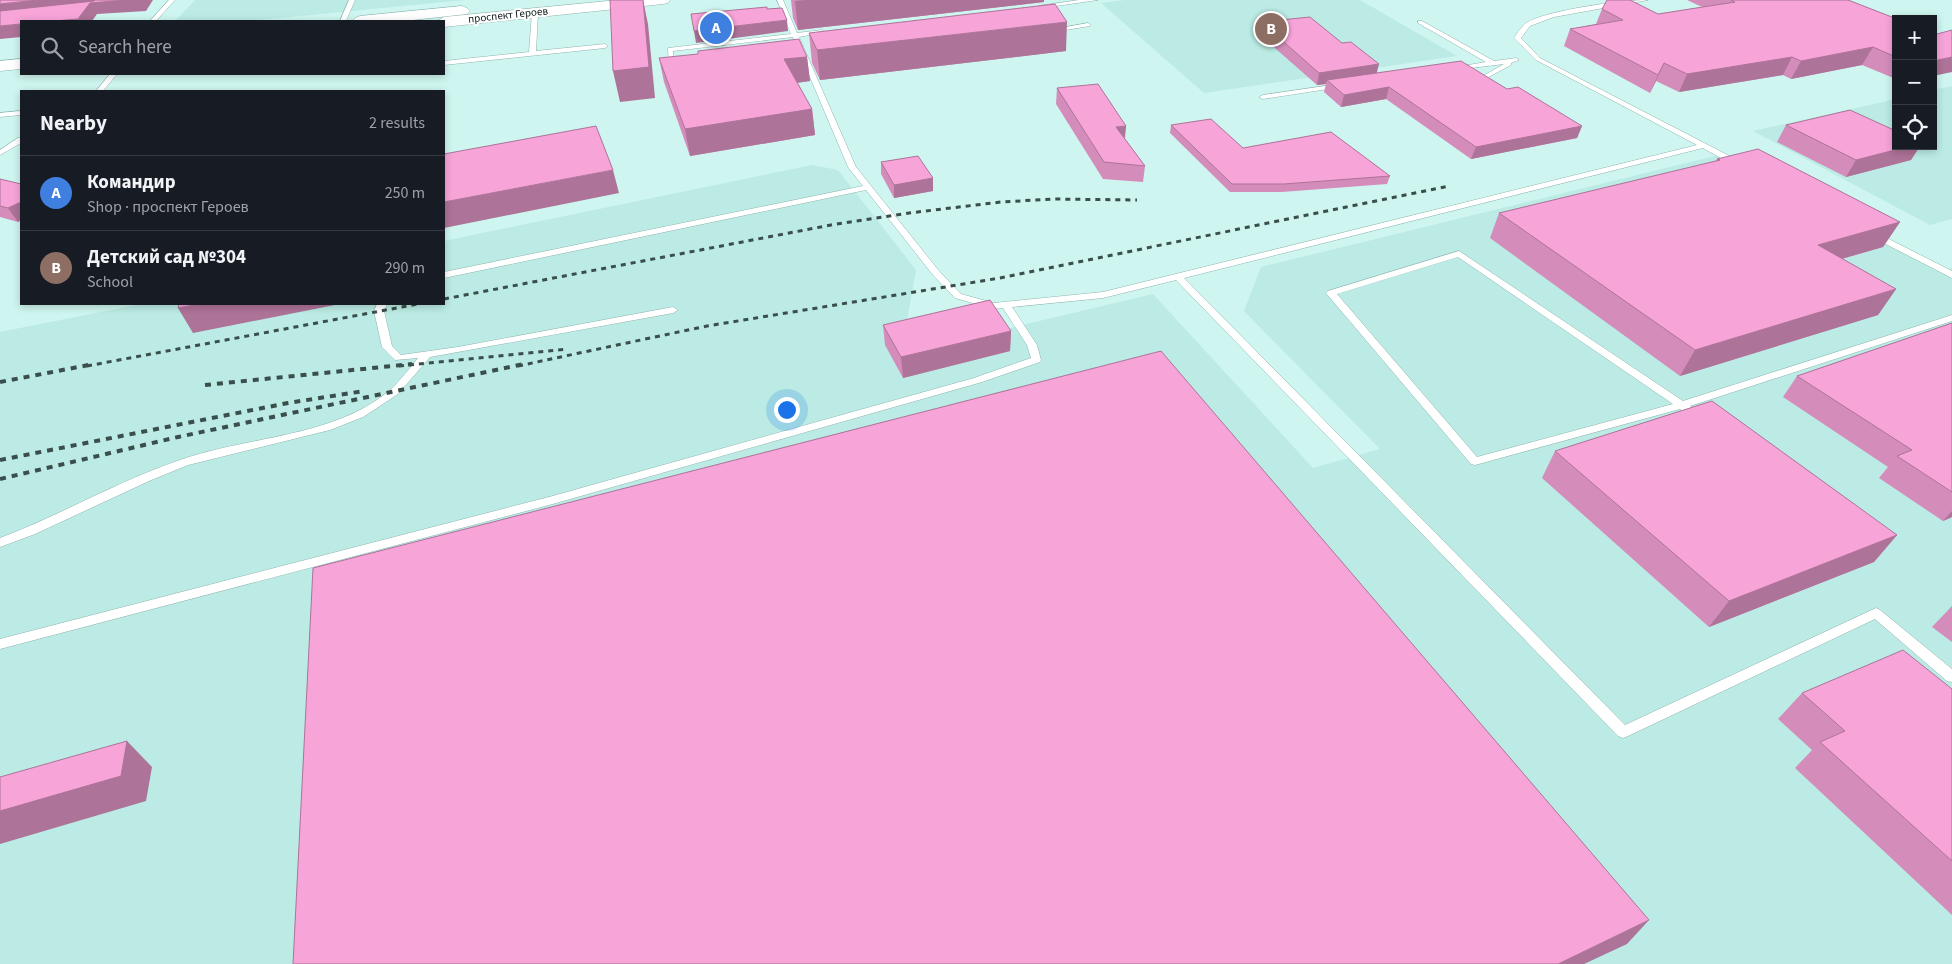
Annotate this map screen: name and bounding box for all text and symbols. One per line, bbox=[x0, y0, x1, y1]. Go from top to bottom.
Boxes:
street label: проспект Героев bbox=[467, 3, 549, 27]
pin: A bbox=[700, 9, 732, 47]
pin: B bbox=[1255, 10, 1287, 48]
map controls bbox=[1892, 15, 1937, 150]
button: + bbox=[1892, 15, 1937, 60]
search box bbox=[20, 20, 445, 75]
icon: search bbox=[38, 34, 66, 62]
text: Search here bbox=[78, 34, 172, 61]
button: − bbox=[1892, 60, 1937, 105]
button: locate bbox=[1892, 105, 1937, 150]
text: Nearby bbox=[40, 108, 107, 138]
text: 2 results bbox=[369, 112, 425, 134]
text: Командир bbox=[87, 169, 176, 196]
text: A bbox=[51, 182, 61, 204]
text: 250 m bbox=[385, 182, 425, 204]
text: Shop · проспект Героев bbox=[87, 196, 249, 218]
text: Детский сад №304 bbox=[87, 244, 246, 271]
text: B bbox=[51, 257, 61, 279]
text: 290 m bbox=[385, 257, 425, 279]
text: School bbox=[87, 271, 133, 293]
your location bbox=[774, 397, 800, 423]

